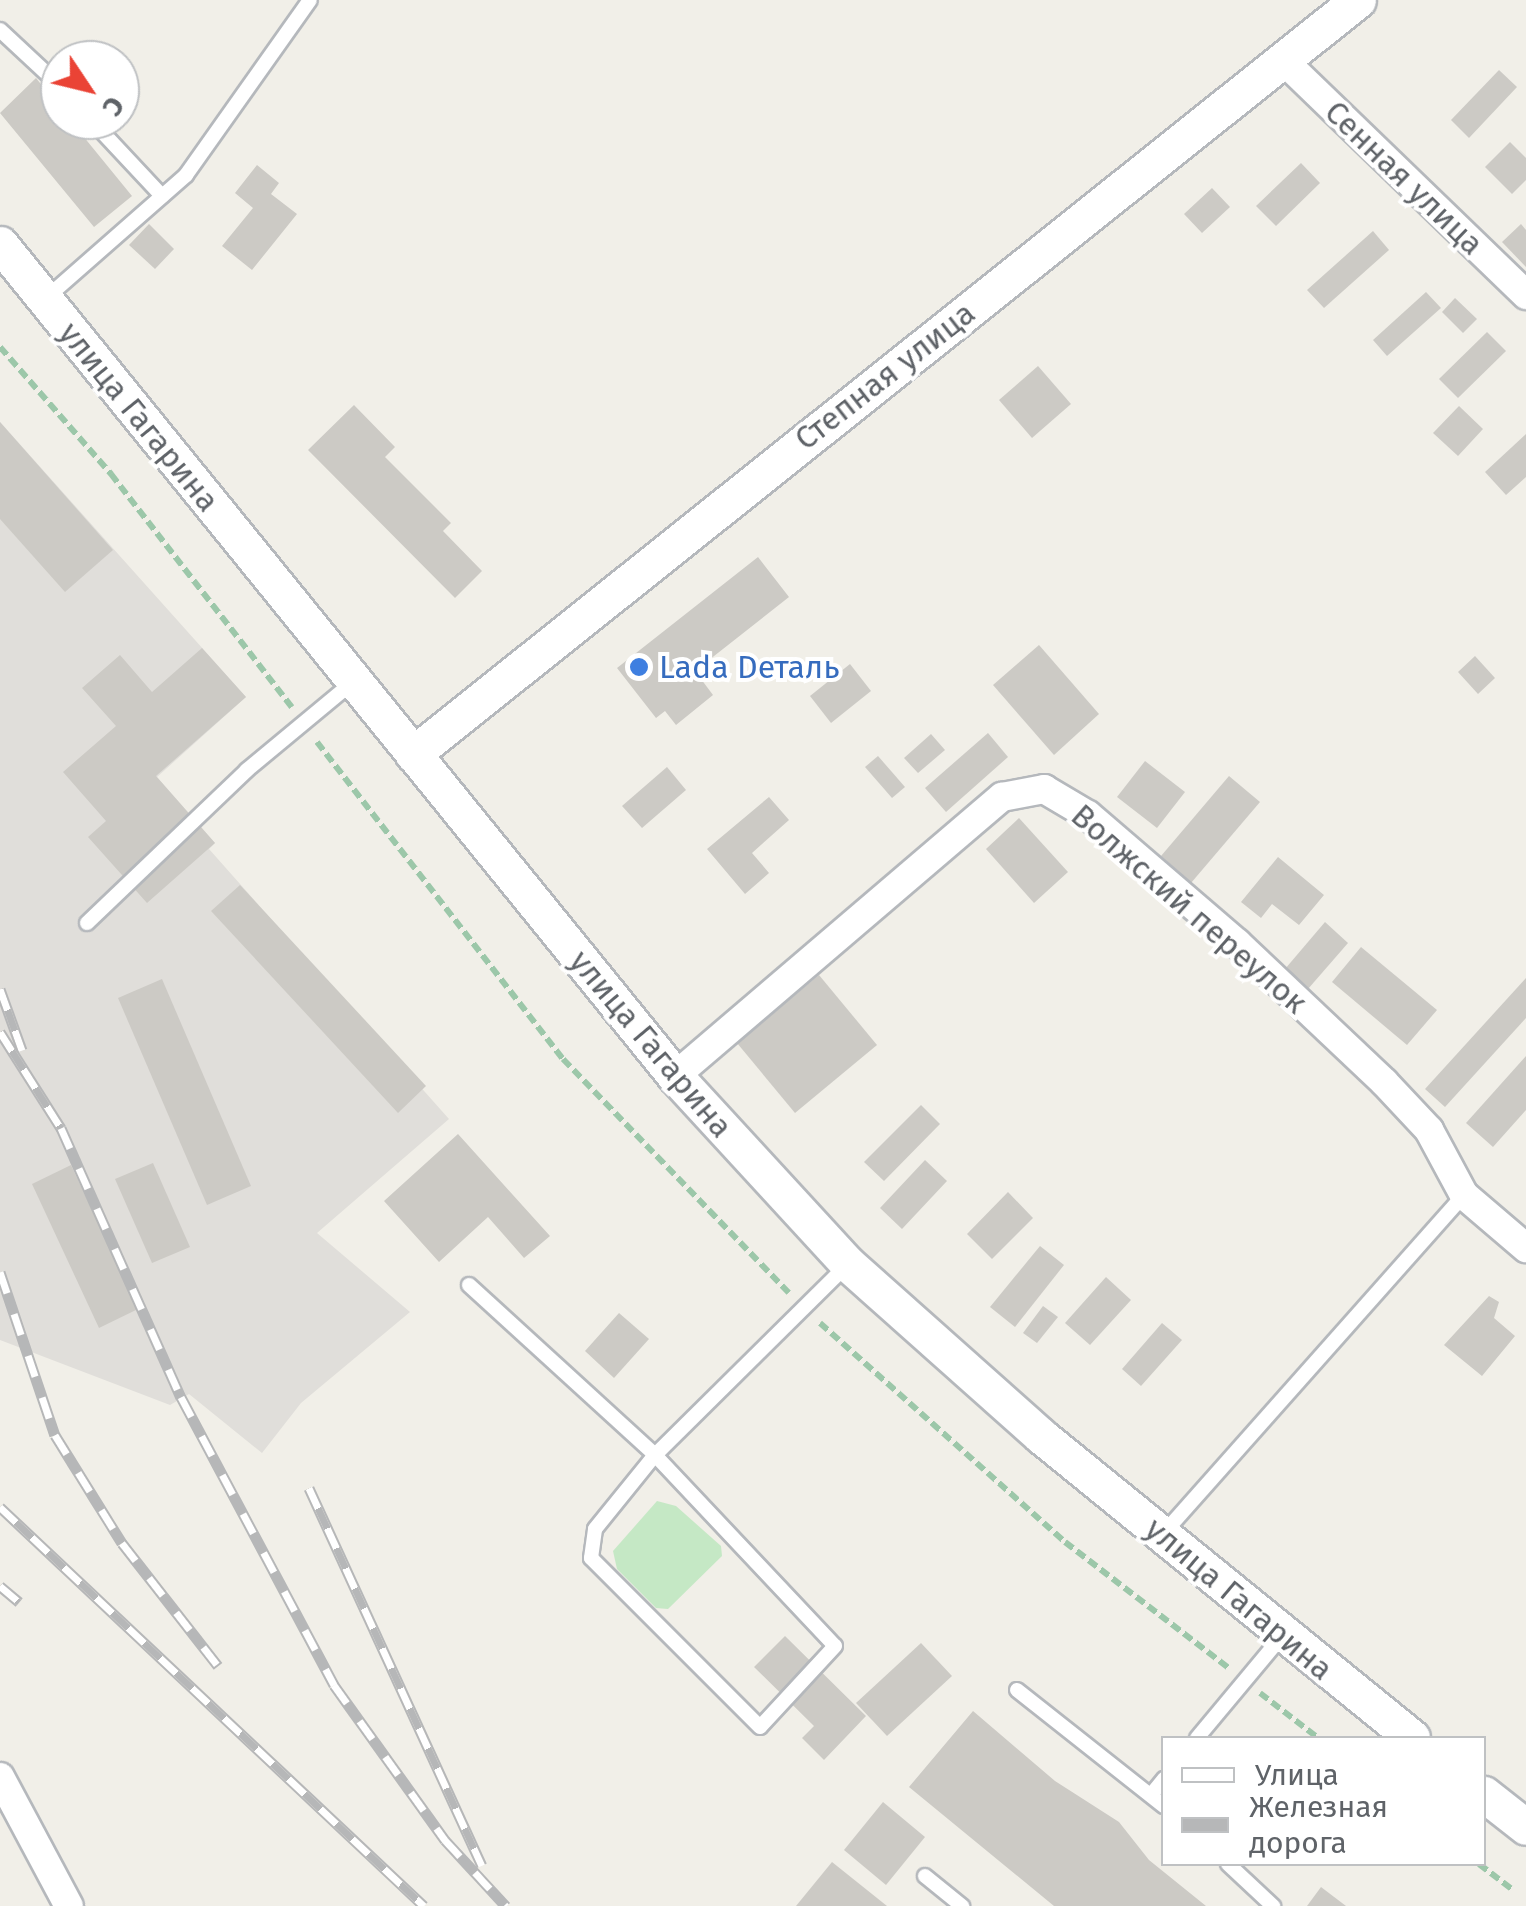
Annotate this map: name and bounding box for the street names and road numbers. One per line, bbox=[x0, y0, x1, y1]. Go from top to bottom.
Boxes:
street label: Сенная улица bbox=[1317, 93, 1491, 263]
street label: Степная улица bbox=[787, 294, 983, 458]
street label: улица Гагарина bbox=[51, 315, 227, 519]
street label: Волжский переулок bbox=[1063, 796, 1315, 1022]
street label: улица Гагарина bbox=[562, 943, 740, 1145]
street label: улица Гагарина bbox=[1138, 1510, 1340, 1688]

